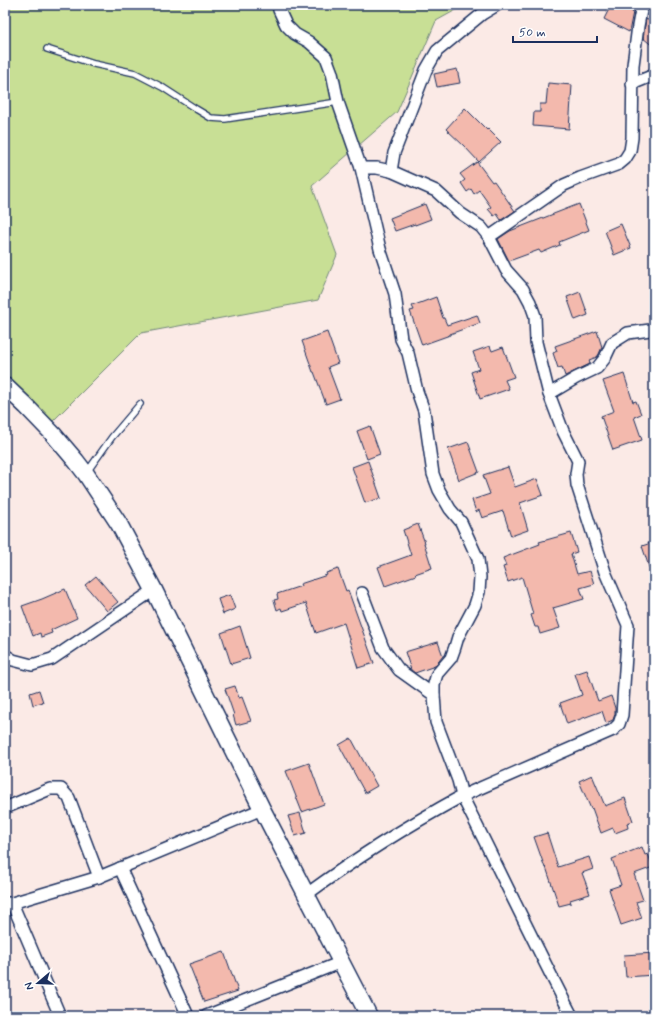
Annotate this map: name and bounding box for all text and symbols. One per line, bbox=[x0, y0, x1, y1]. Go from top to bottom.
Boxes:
scale bar bbox=[513, 18, 597, 44]
text: 50 m bbox=[519, 25, 546, 41]
north arrow bbox=[18, 963, 58, 1003]
text: N bbox=[22, 980, 37, 992]

